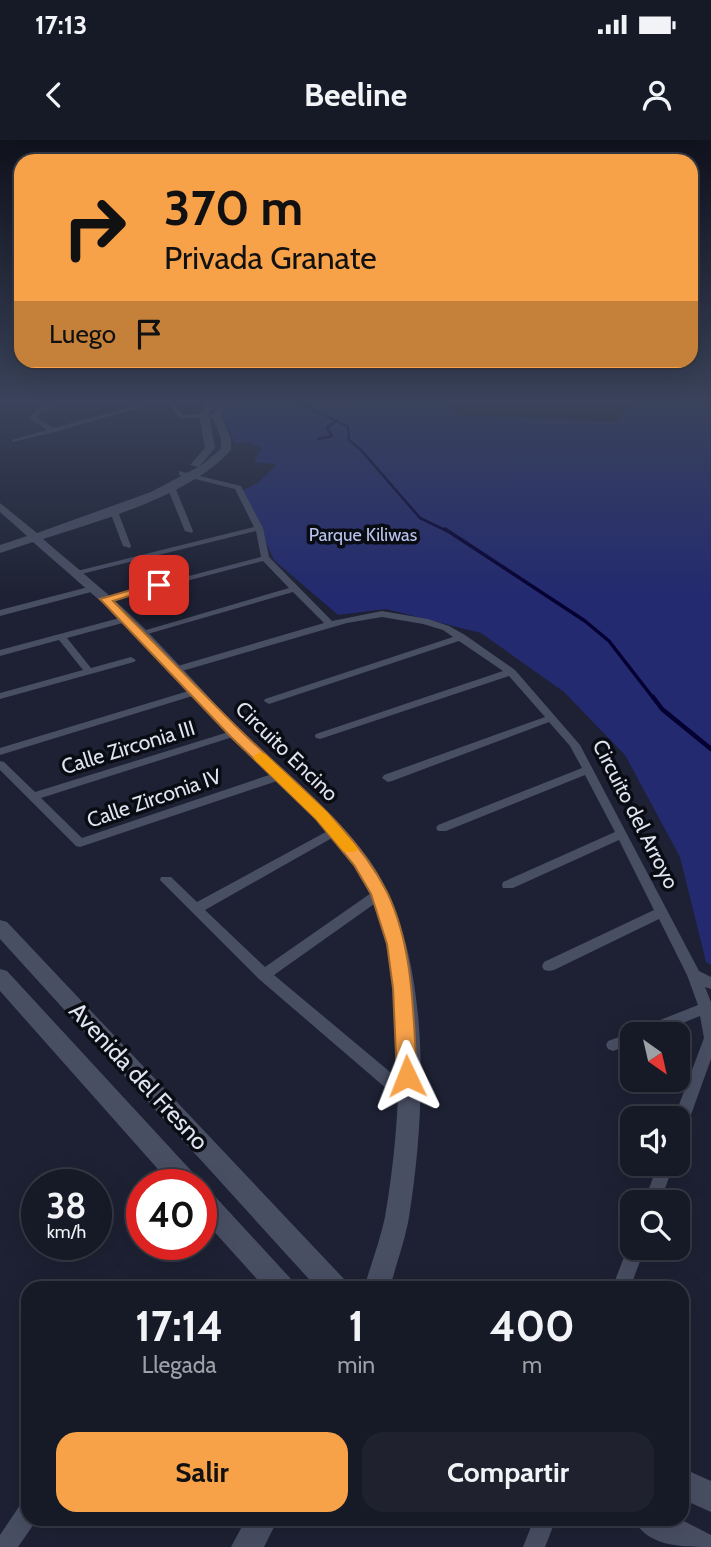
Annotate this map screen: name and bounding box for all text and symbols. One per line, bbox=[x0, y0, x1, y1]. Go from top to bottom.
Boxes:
text: 17:13 bbox=[35, 9, 87, 41]
text: Beeline bbox=[304, 75, 407, 114]
icon: back bbox=[35, 76, 73, 114]
icon: person bbox=[638, 76, 676, 114]
text: 370 m bbox=[164, 178, 303, 237]
icon: right bbox=[49, 182, 140, 273]
text: Privada Granate bbox=[164, 238, 377, 277]
icon: arrive bbox=[130, 315, 168, 353]
text: Luego bbox=[49, 318, 116, 350]
park label: Parque Kiliwas bbox=[309, 524, 417, 546]
pin bbox=[129, 555, 189, 615]
icon: arrive bbox=[140, 566, 178, 604]
street label: Circuito Encino bbox=[230, 696, 344, 806]
street label: Calle Zirconia III bbox=[58, 715, 198, 779]
street label: Circuito del Arroyo bbox=[588, 735, 684, 893]
street label: Calle Zirconia IV bbox=[83, 763, 225, 833]
street label: Avenida del Fresno bbox=[63, 996, 215, 1156]
north arrow bbox=[620, 1022, 690, 1092]
map controls bbox=[620, 1022, 690, 1260]
position arrow bbox=[370, 1039, 444, 1113]
button: sound bbox=[620, 1106, 690, 1176]
speed limit sign: 40 bbox=[126, 1169, 217, 1260]
text: 38 bbox=[46, 1184, 87, 1227]
button: search bbox=[620, 1190, 690, 1260]
text: km/h bbox=[47, 1221, 86, 1243]
text: 17:14 bbox=[135, 1300, 223, 1352]
text: 1 bbox=[348, 1300, 364, 1352]
text: 400 bbox=[489, 1300, 575, 1352]
text: Llegada bbox=[142, 1351, 217, 1379]
text: min bbox=[337, 1351, 375, 1379]
text: m bbox=[522, 1351, 542, 1379]
button: Salir bbox=[56, 1432, 348, 1512]
button: Compartir bbox=[362, 1432, 654, 1512]

